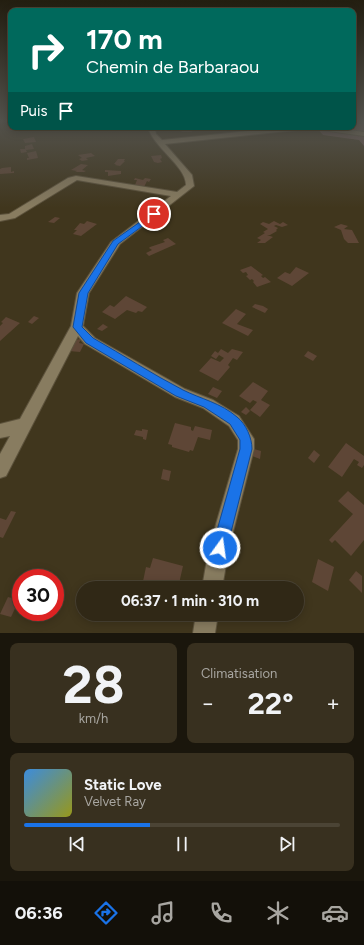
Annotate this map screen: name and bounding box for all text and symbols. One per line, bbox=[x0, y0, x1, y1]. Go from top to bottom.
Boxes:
text: 170 m bbox=[86, 22, 163, 56]
icon: right bbox=[20, 24, 72, 76]
text: Chemin de Barbaraou bbox=[86, 56, 259, 78]
icon: arrive bbox=[55, 100, 77, 122]
text: Puis bbox=[20, 102, 47, 120]
pin bbox=[137, 197, 171, 231]
icon: arrive bbox=[143, 203, 165, 225]
position arrow bbox=[199, 527, 241, 569]
speed limit sign: 30 bbox=[12, 569, 64, 621]
text: 06:37 · 1 min · 310 m bbox=[121, 592, 259, 610]
text: 28 bbox=[63, 654, 124, 716]
text: Climatisation bbox=[201, 666, 277, 681]
text: 22° bbox=[247, 685, 294, 722]
text: − bbox=[201, 690, 215, 717]
text: + bbox=[326, 690, 340, 717]
text: km/h bbox=[79, 711, 108, 726]
text: Static Love bbox=[84, 776, 162, 794]
text: Velvet Ray bbox=[84, 794, 146, 809]
icon: previous bbox=[66, 833, 88, 855]
icon: pause bbox=[171, 833, 193, 855]
icon: next bbox=[276, 833, 298, 855]
icon: directions bbox=[92, 899, 120, 927]
icon: music bbox=[149, 899, 177, 927]
icon: phone bbox=[207, 899, 235, 927]
icon: climate bbox=[264, 899, 292, 927]
icon: car bbox=[321, 899, 349, 927]
text: 06:36 bbox=[15, 902, 63, 924]

